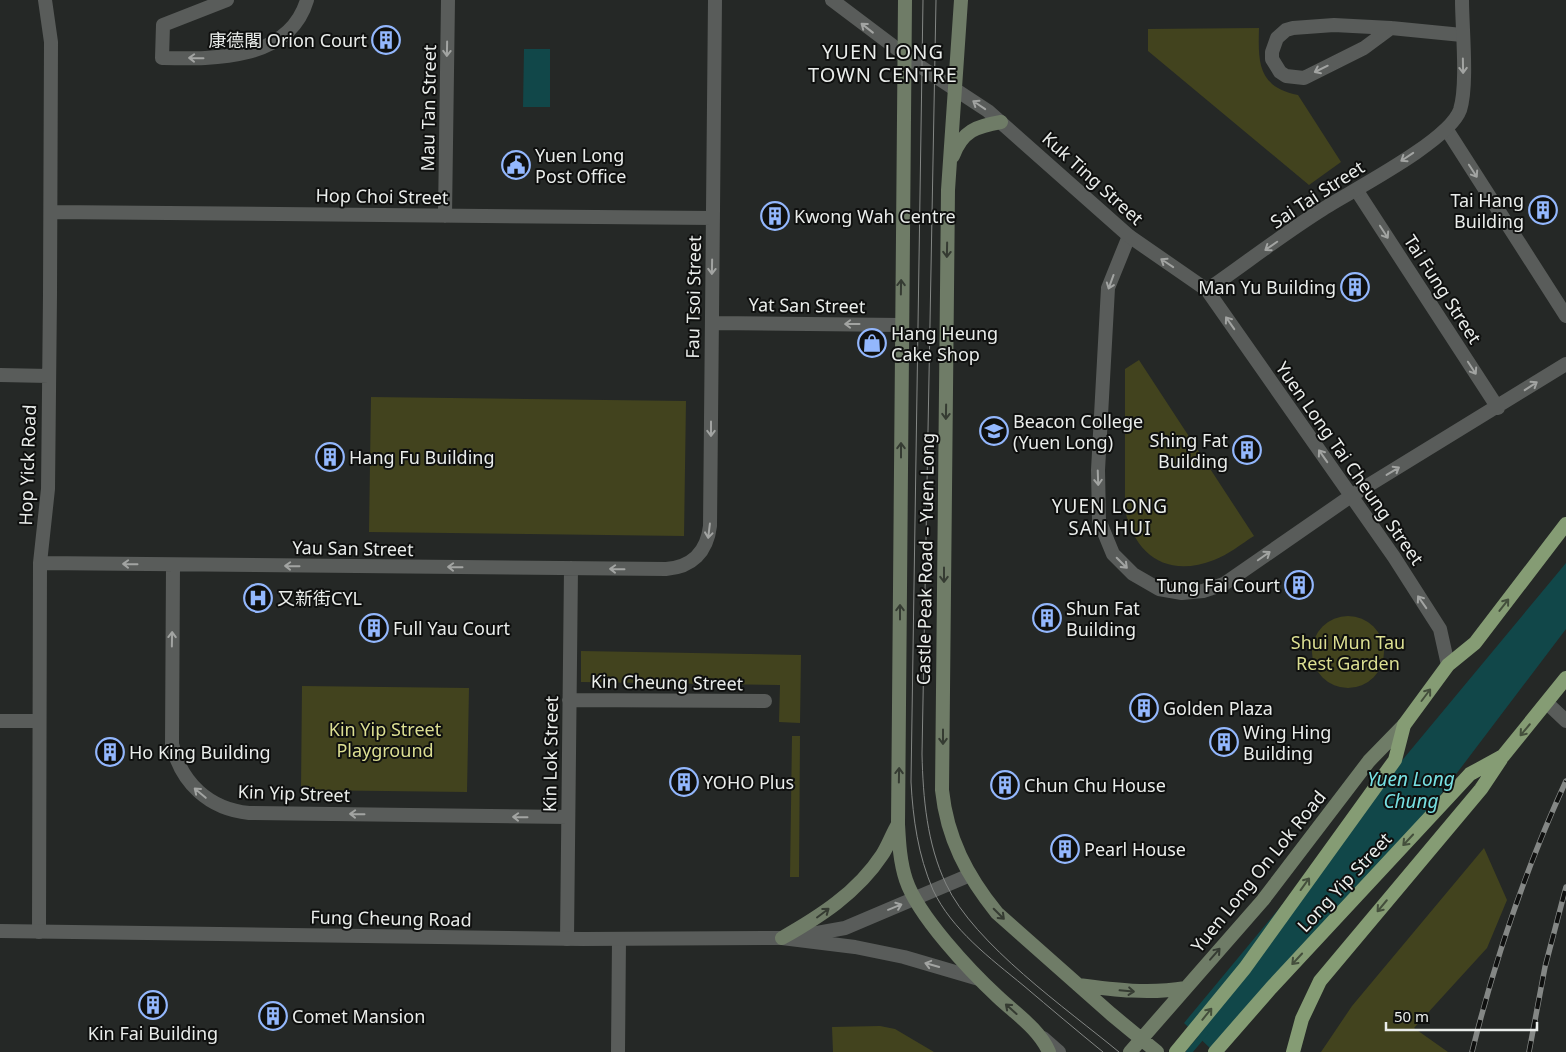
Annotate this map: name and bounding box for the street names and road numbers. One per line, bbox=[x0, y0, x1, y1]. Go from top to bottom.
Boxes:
street label: Mau Tan Street bbox=[415, 44, 441, 172]
street label: Kuk Ting Street bbox=[1037, 126, 1149, 230]
street label: Sai Tai Street bbox=[1265, 154, 1369, 233]
street label: Hop Choi Street bbox=[315, 183, 449, 209]
street label: Tai Fung Street bbox=[1399, 230, 1488, 349]
street label: Fau Tsoi Street bbox=[680, 235, 706, 359]
street label: Yat San Street bbox=[748, 292, 866, 318]
street label: Yuen Long Tai Cheung Street bbox=[1271, 357, 1430, 570]
street label: Hop Yick Road bbox=[13, 404, 41, 526]
street label: Castle Peak Road – Yuen Long bbox=[911, 433, 939, 685]
street label: Yau San Street bbox=[292, 535, 414, 561]
street label: Kin Cheung Street bbox=[591, 669, 744, 695]
street label: Kin Lok Street bbox=[537, 695, 563, 812]
street label: Kin Yip Street bbox=[237, 779, 351, 807]
street label: Yuen Long On Lok Road bbox=[1185, 785, 1331, 957]
street label: Long Yip Street bbox=[1292, 827, 1397, 937]
street label: Fung Cheung Road bbox=[310, 905, 472, 931]

